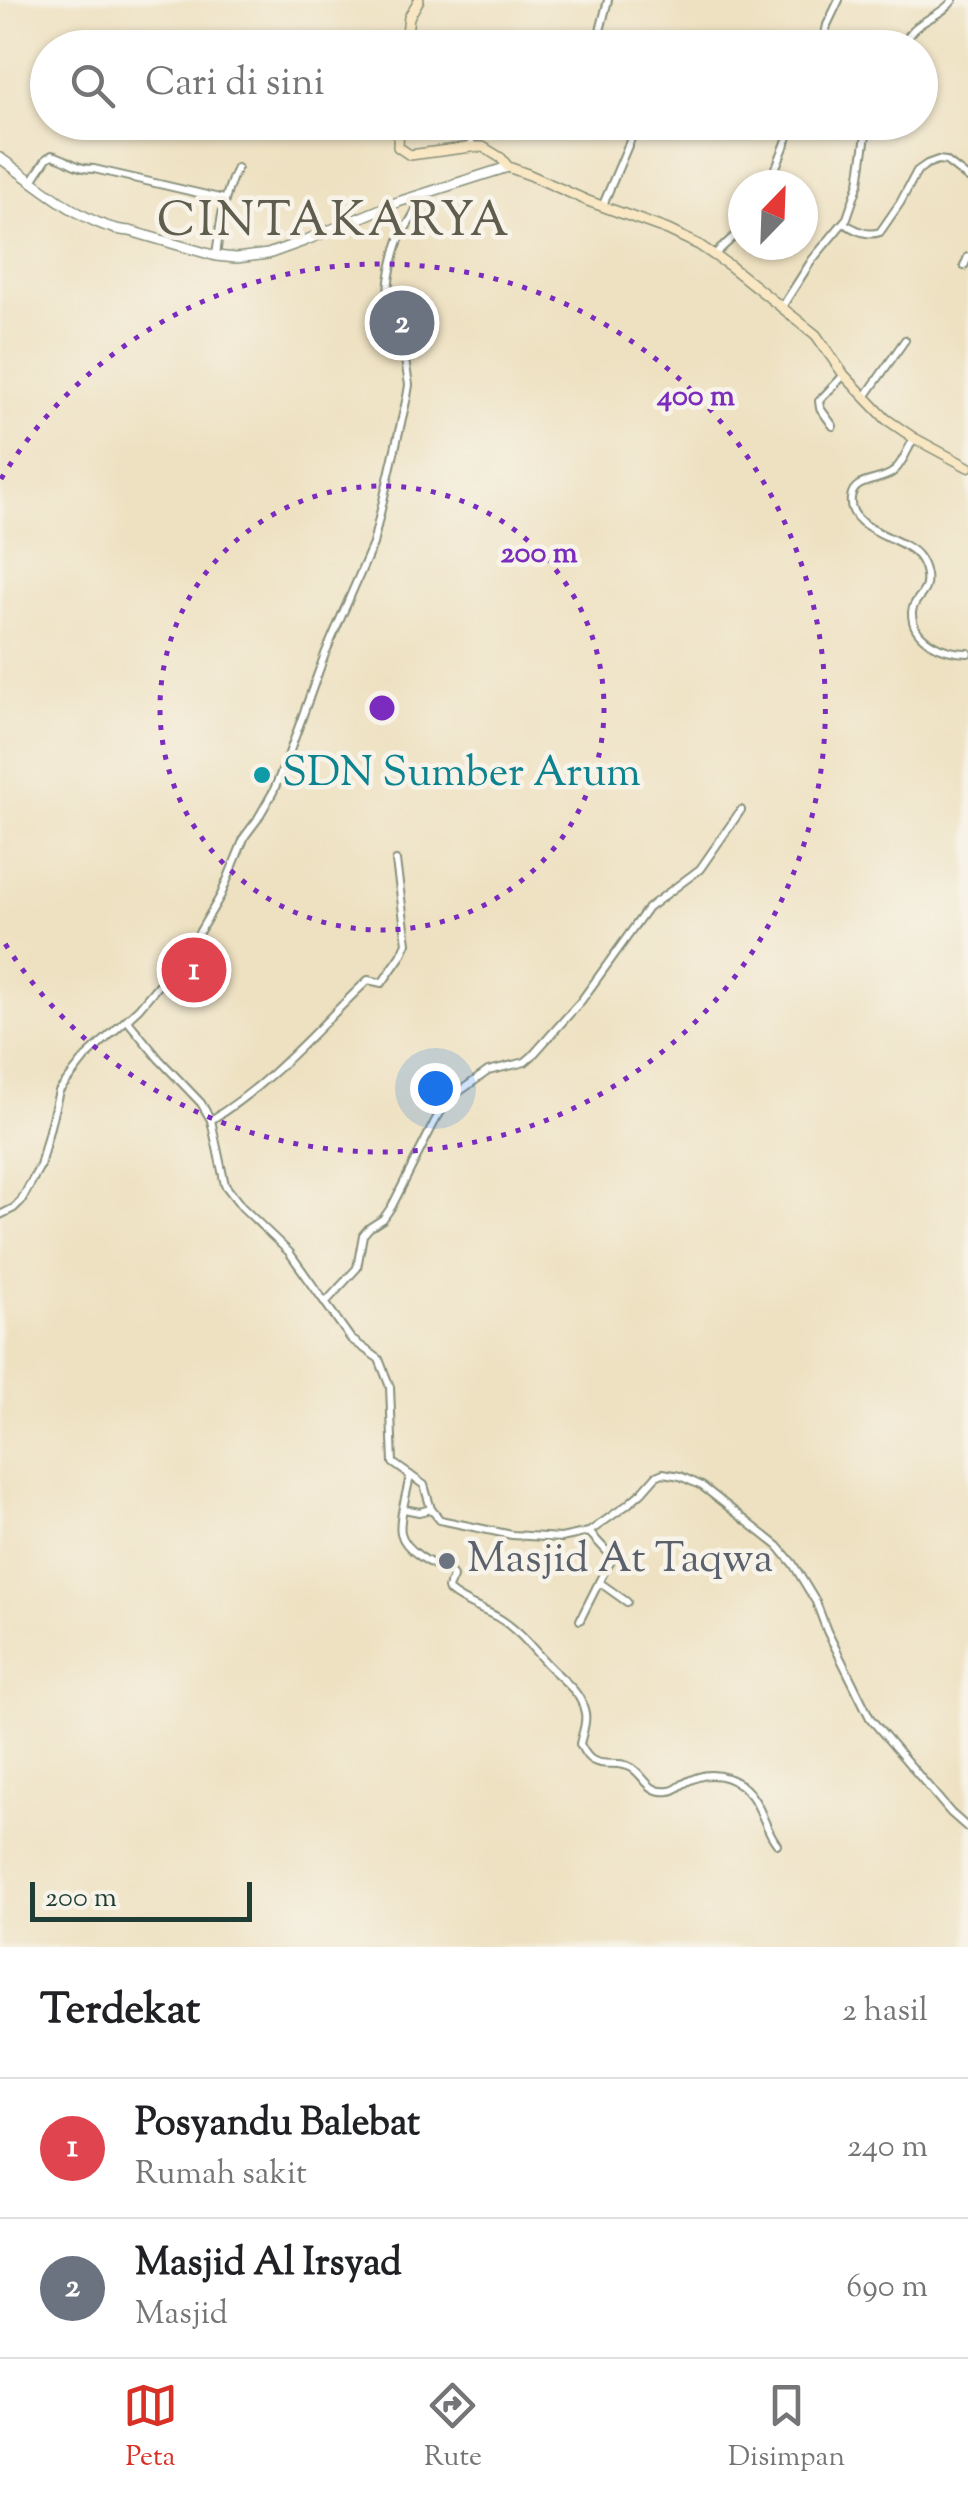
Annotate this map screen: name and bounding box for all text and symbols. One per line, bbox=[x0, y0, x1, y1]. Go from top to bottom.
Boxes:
search box bbox=[30, 30, 938, 140]
icon: search bbox=[65, 58, 120, 113]
text: Cari di sini bbox=[145, 58, 325, 112]
north arrow bbox=[728, 170, 818, 260]
district label: CINTAKARYA bbox=[157, 189, 511, 258]
pin: 2 bbox=[370, 286, 434, 360]
text: 400 m bbox=[656, 376, 735, 419]
text: 200 m bbox=[501, 533, 578, 576]
centre of rings bbox=[364, 690, 400, 726]
place label: SDN Sumber Arum bbox=[282, 745, 641, 805]
marker: SDN Sumber Arum bbox=[251, 764, 273, 786]
pin: 1 bbox=[162, 932, 226, 1008]
your location bbox=[410, 1063, 461, 1114]
place label: Masjid At Taqwa bbox=[467, 1531, 773, 1591]
marker: Masjid At Taqwa bbox=[436, 1550, 458, 1572]
scale bar bbox=[30, 1877, 252, 1922]
text: 200 m bbox=[45, 1879, 117, 1919]
text: Terdekat bbox=[40, 1982, 200, 2042]
text: 2 hasil bbox=[842, 1989, 928, 2035]
text: Posyandu Balebat bbox=[135, 2098, 420, 2152]
text: 1 bbox=[67, 2125, 78, 2171]
text: 240 m bbox=[847, 2125, 928, 2171]
text: Rumah sakit bbox=[135, 2152, 307, 2198]
text: Masjid Al Irsyad bbox=[135, 2238, 402, 2292]
text: 2 bbox=[65, 2265, 80, 2311]
text: 690 m bbox=[846, 2265, 928, 2311]
text: Masjid bbox=[135, 2292, 228, 2338]
tab: Peta bbox=[123, 2378, 178, 2478]
tab: Rute bbox=[424, 2378, 482, 2478]
tab: Disimpan bbox=[728, 2378, 845, 2478]

